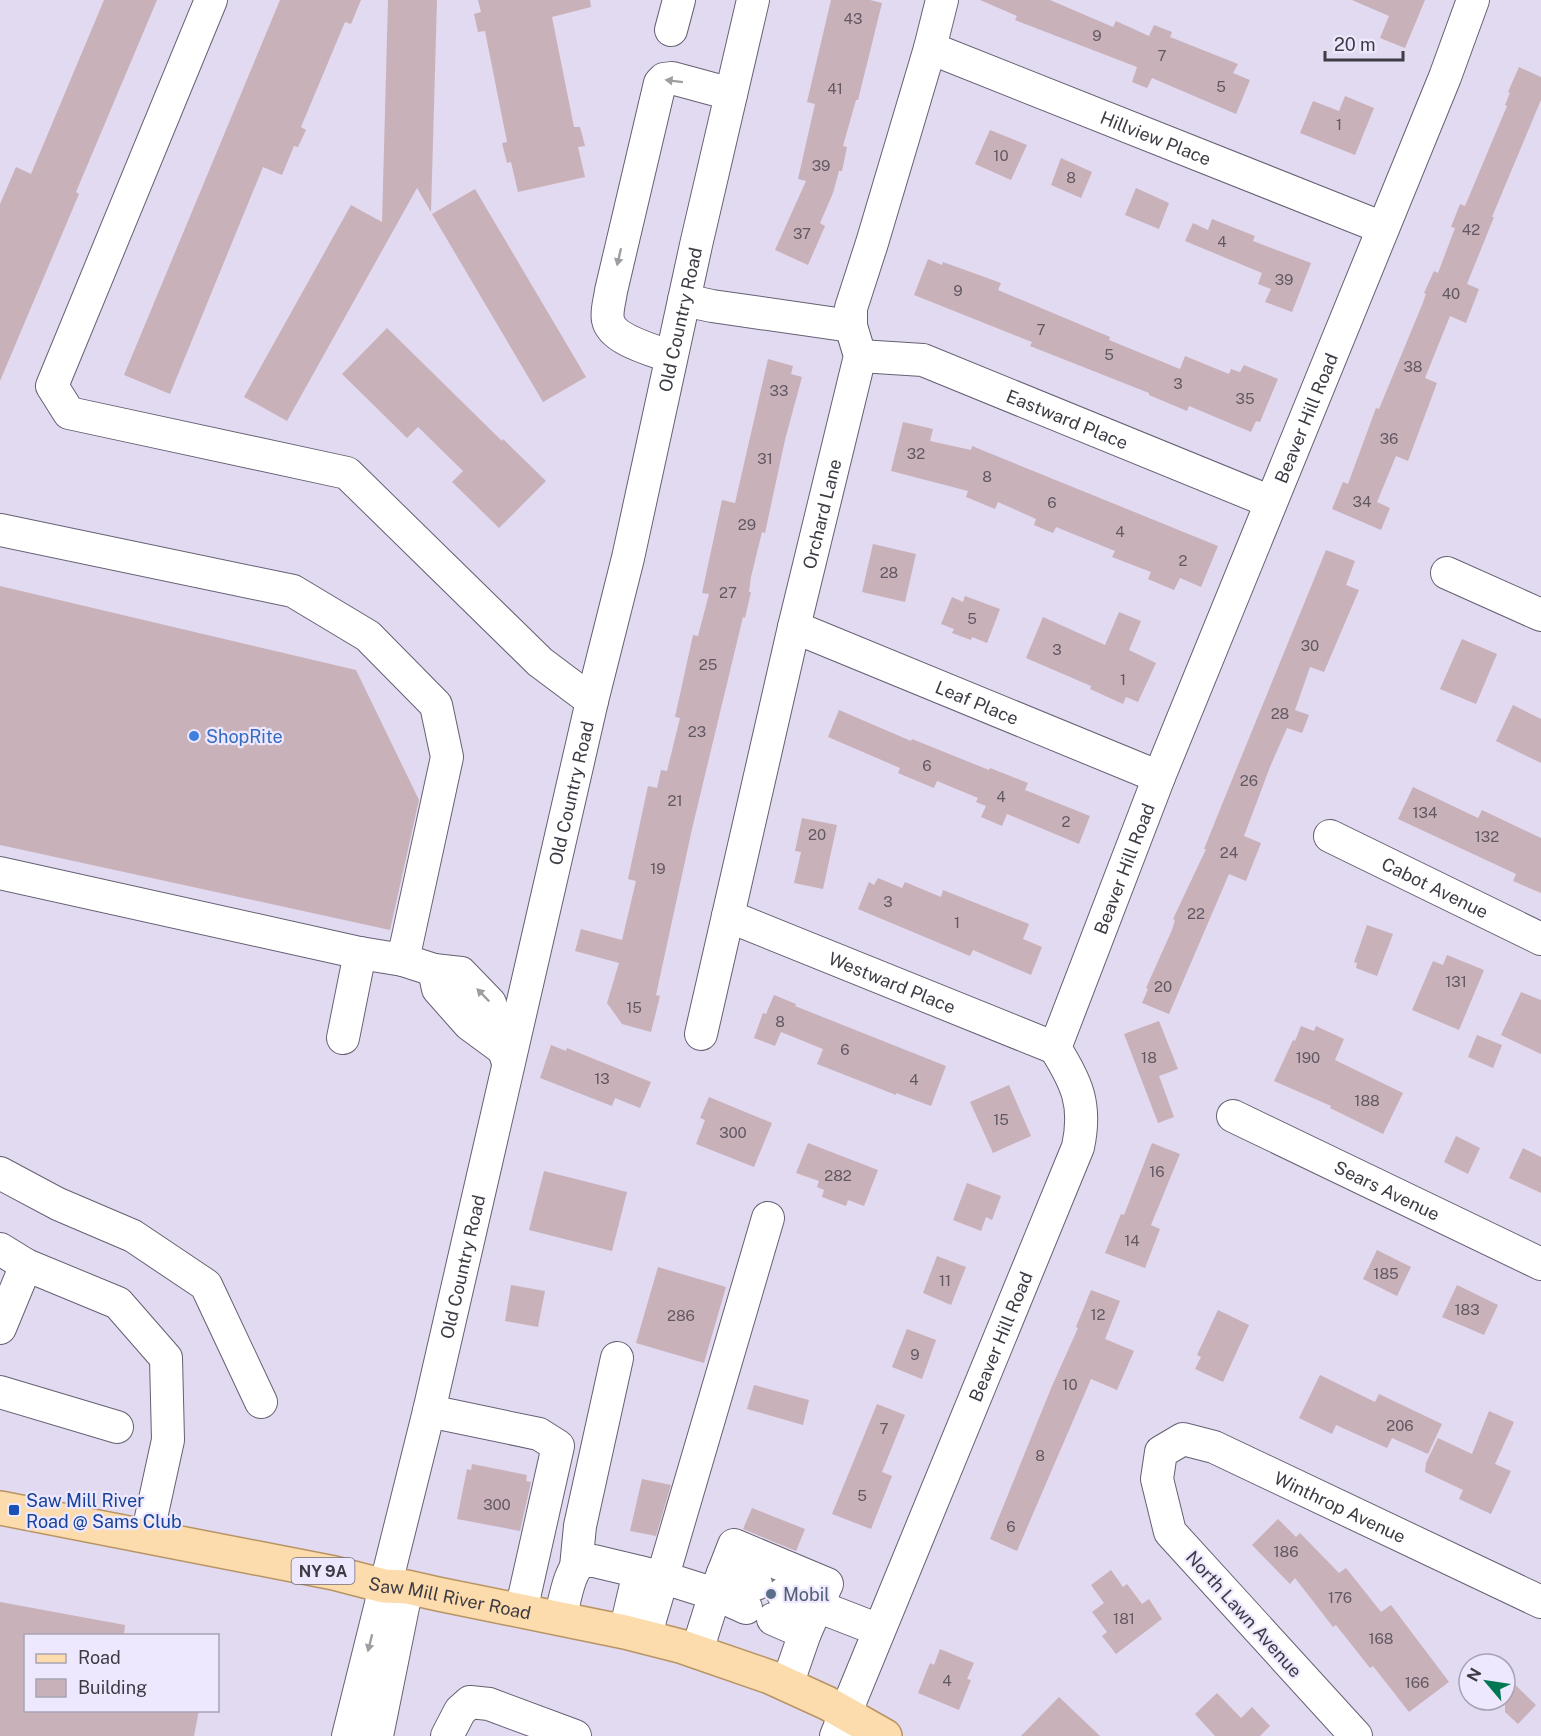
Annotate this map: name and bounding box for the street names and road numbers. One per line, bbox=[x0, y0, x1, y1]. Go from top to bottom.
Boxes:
street label: Hillview Place bbox=[1097, 106, 1214, 169]
street label: Old Country Road bbox=[654, 245, 706, 394]
street label: Beaver Hill Road bbox=[1270, 350, 1342, 486]
street label: Eastward Place bbox=[1003, 385, 1131, 453]
street label: Orchard Lane bbox=[798, 457, 845, 571]
street label: Leaf Place bbox=[932, 676, 1022, 729]
street label: Old Country Road bbox=[544, 719, 598, 867]
street label: Beaver Hill Road bbox=[1089, 800, 1158, 937]
street label: Cabot Avenue bbox=[1378, 852, 1492, 922]
street label: Westward Place bbox=[826, 947, 959, 1017]
street label: Sears Avenue bbox=[1331, 1156, 1443, 1224]
street label: Old Country Road bbox=[435, 1193, 489, 1341]
street label: Beaver Hill Road bbox=[964, 1268, 1036, 1404]
street label: Winthrop Avenue bbox=[1271, 1467, 1409, 1547]
street label: North Lawn Avenue bbox=[1182, 1547, 1306, 1681]
road number: NY 9A bbox=[292, 1558, 354, 1584]
street label: Saw Mill River Road bbox=[366, 1572, 533, 1623]

